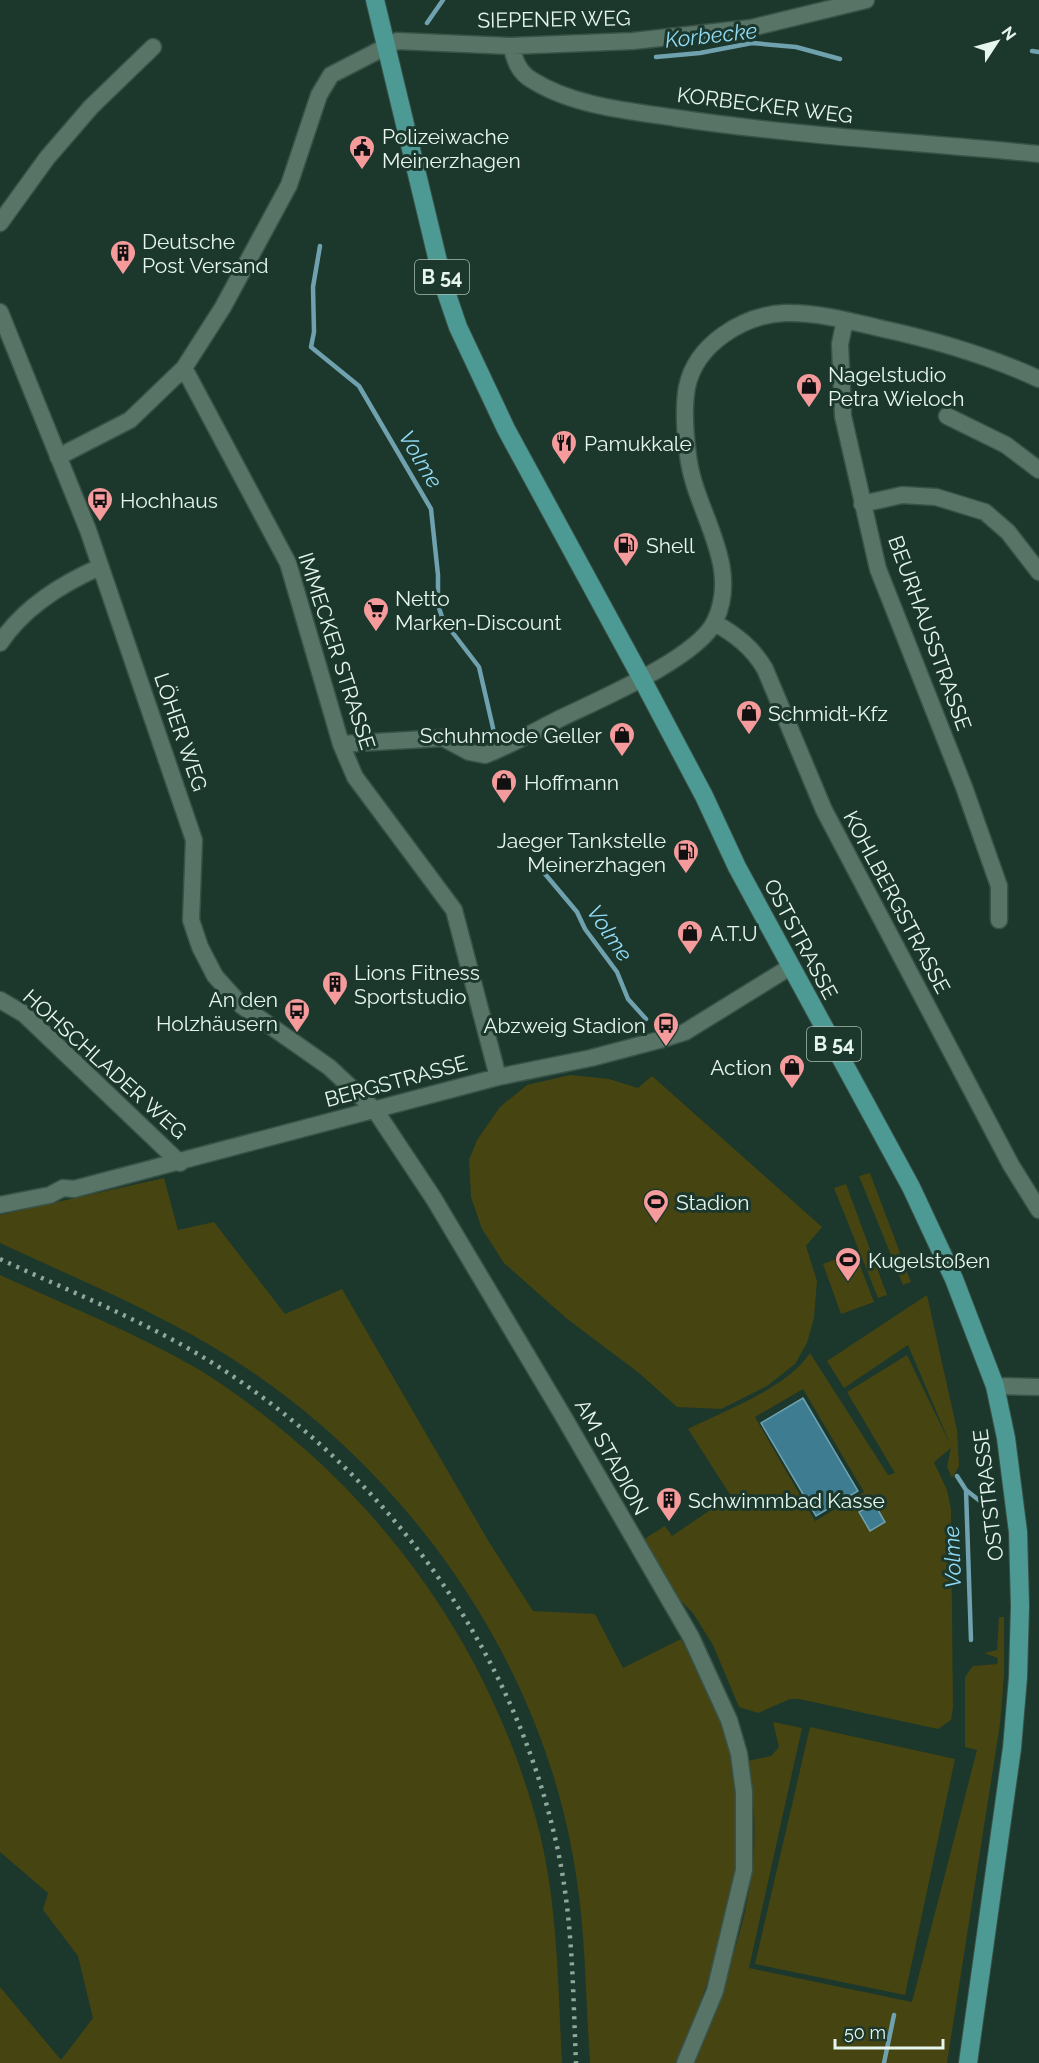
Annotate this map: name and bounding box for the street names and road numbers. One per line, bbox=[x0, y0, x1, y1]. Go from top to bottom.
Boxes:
street label: SIEPENER WEG bbox=[477, 5, 631, 33]
street label: KORBECKER WEG bbox=[676, 82, 854, 128]
road number: B 54 bbox=[415, 260, 469, 294]
street label: BEURHAUSSTRASSE bbox=[883, 532, 977, 734]
street label: IMMECKER STRASSE bbox=[293, 549, 381, 753]
street label: LÖHER WEG bbox=[149, 670, 213, 794]
street label: KOHLBERGSTRASSE bbox=[838, 806, 956, 998]
street label: OSTSTRASSE bbox=[759, 875, 843, 1003]
street label: HOHSCHLADER WEG bbox=[18, 984, 192, 1144]
road number: B 54 bbox=[807, 1027, 861, 1061]
street label: BERGSTRASSE bbox=[322, 1050, 470, 1112]
street label: AM STADION bbox=[570, 1395, 654, 1519]
street label: OSTSTRASSE bbox=[968, 1428, 1008, 1562]

